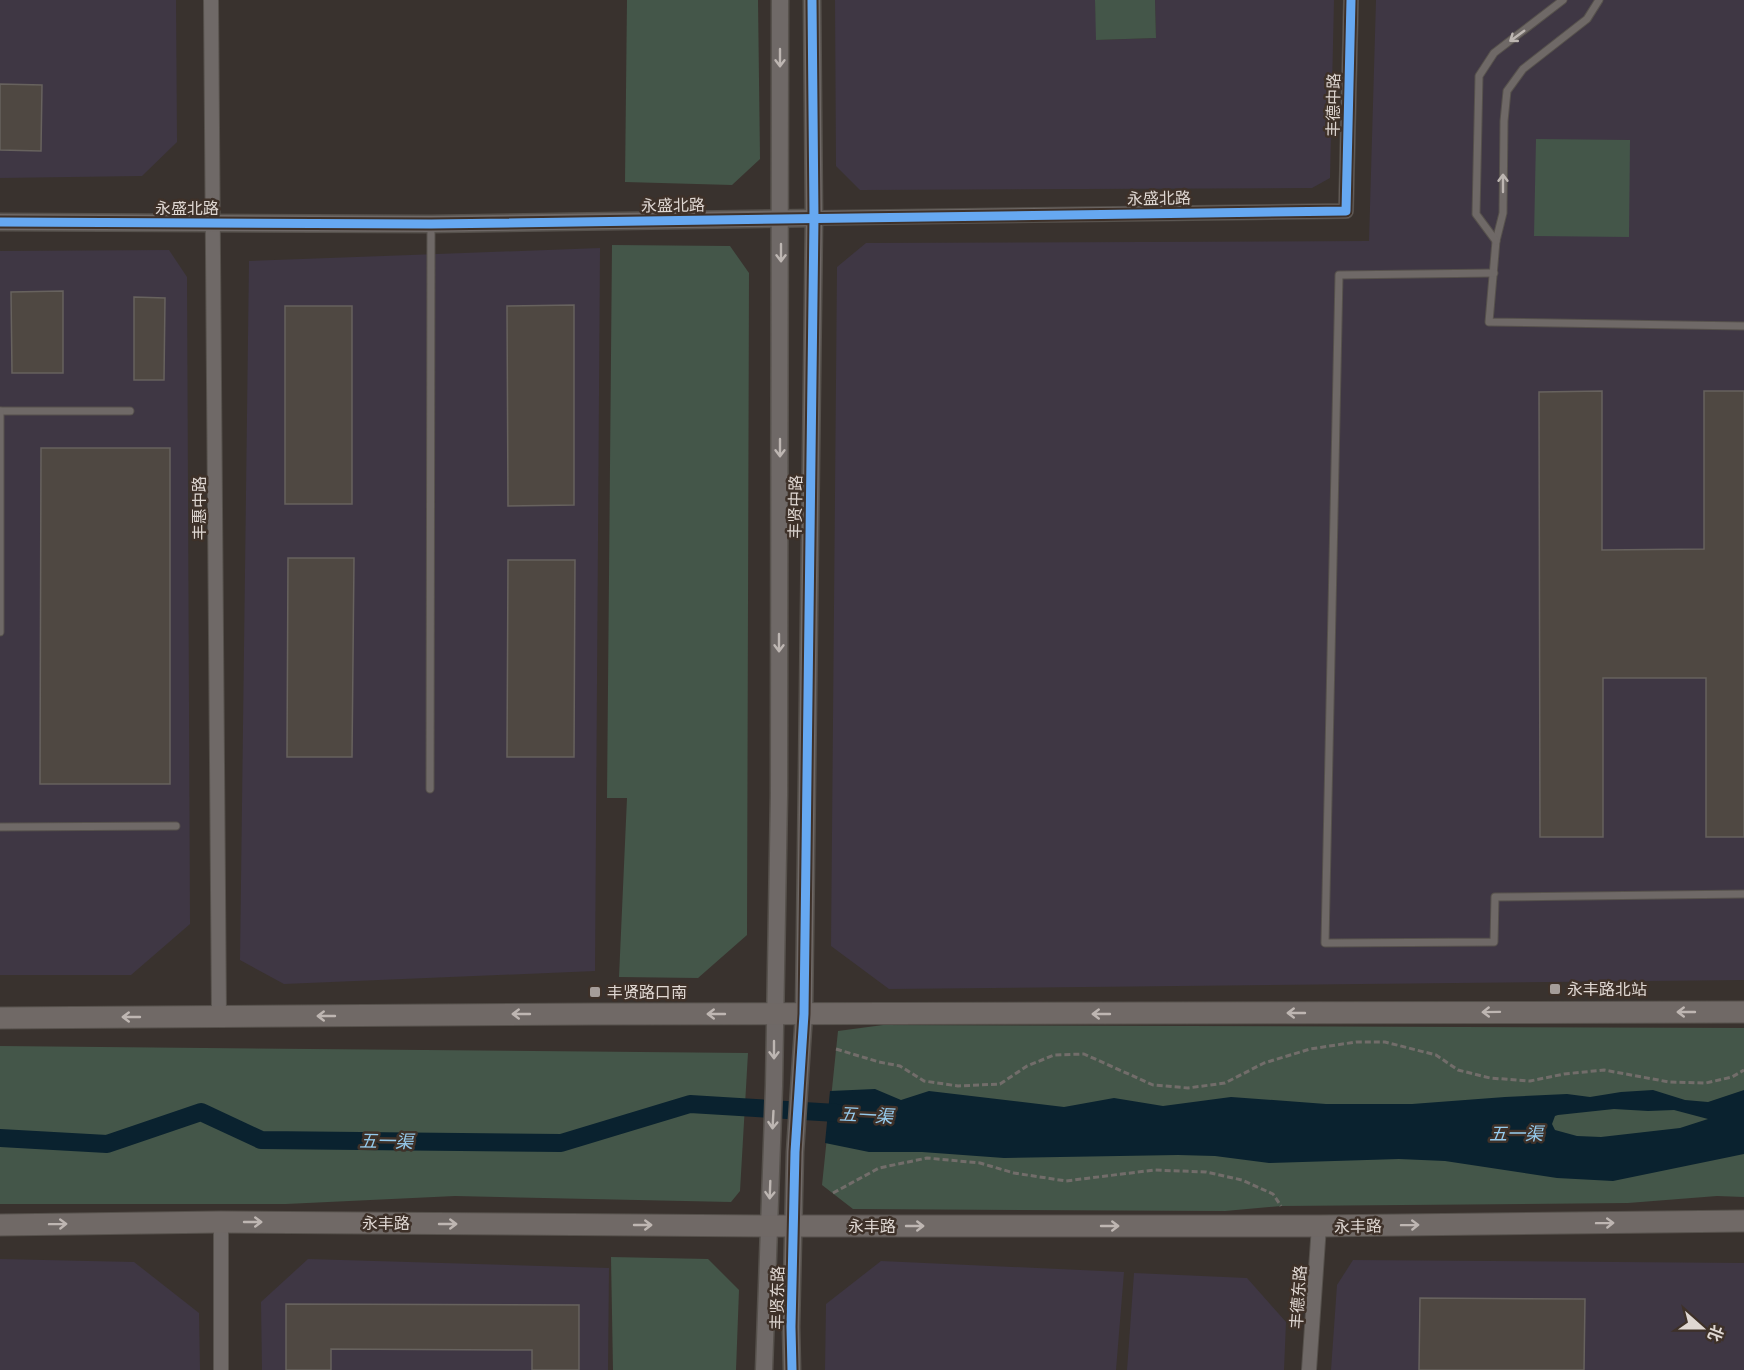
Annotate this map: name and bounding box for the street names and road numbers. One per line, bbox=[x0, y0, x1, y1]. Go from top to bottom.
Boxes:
street label: 丰德中路 bbox=[1322, 73, 1344, 137]
street label: 永盛北路 bbox=[1127, 187, 1191, 209]
street label: 永盛北路 bbox=[641, 194, 705, 216]
street label: 永盛北路 bbox=[155, 198, 219, 218]
street label: 丰贤中路 bbox=[784, 475, 806, 539]
street label: 丰惠中路 bbox=[189, 476, 209, 540]
street label: 永丰路 bbox=[362, 1213, 410, 1233]
street label: 永丰路 bbox=[848, 1216, 896, 1236]
street label: 永丰路 bbox=[1334, 1216, 1382, 1236]
street label: 丰德东路 bbox=[1286, 1264, 1310, 1330]
street label: 丰贤东路 bbox=[766, 1266, 788, 1330]

